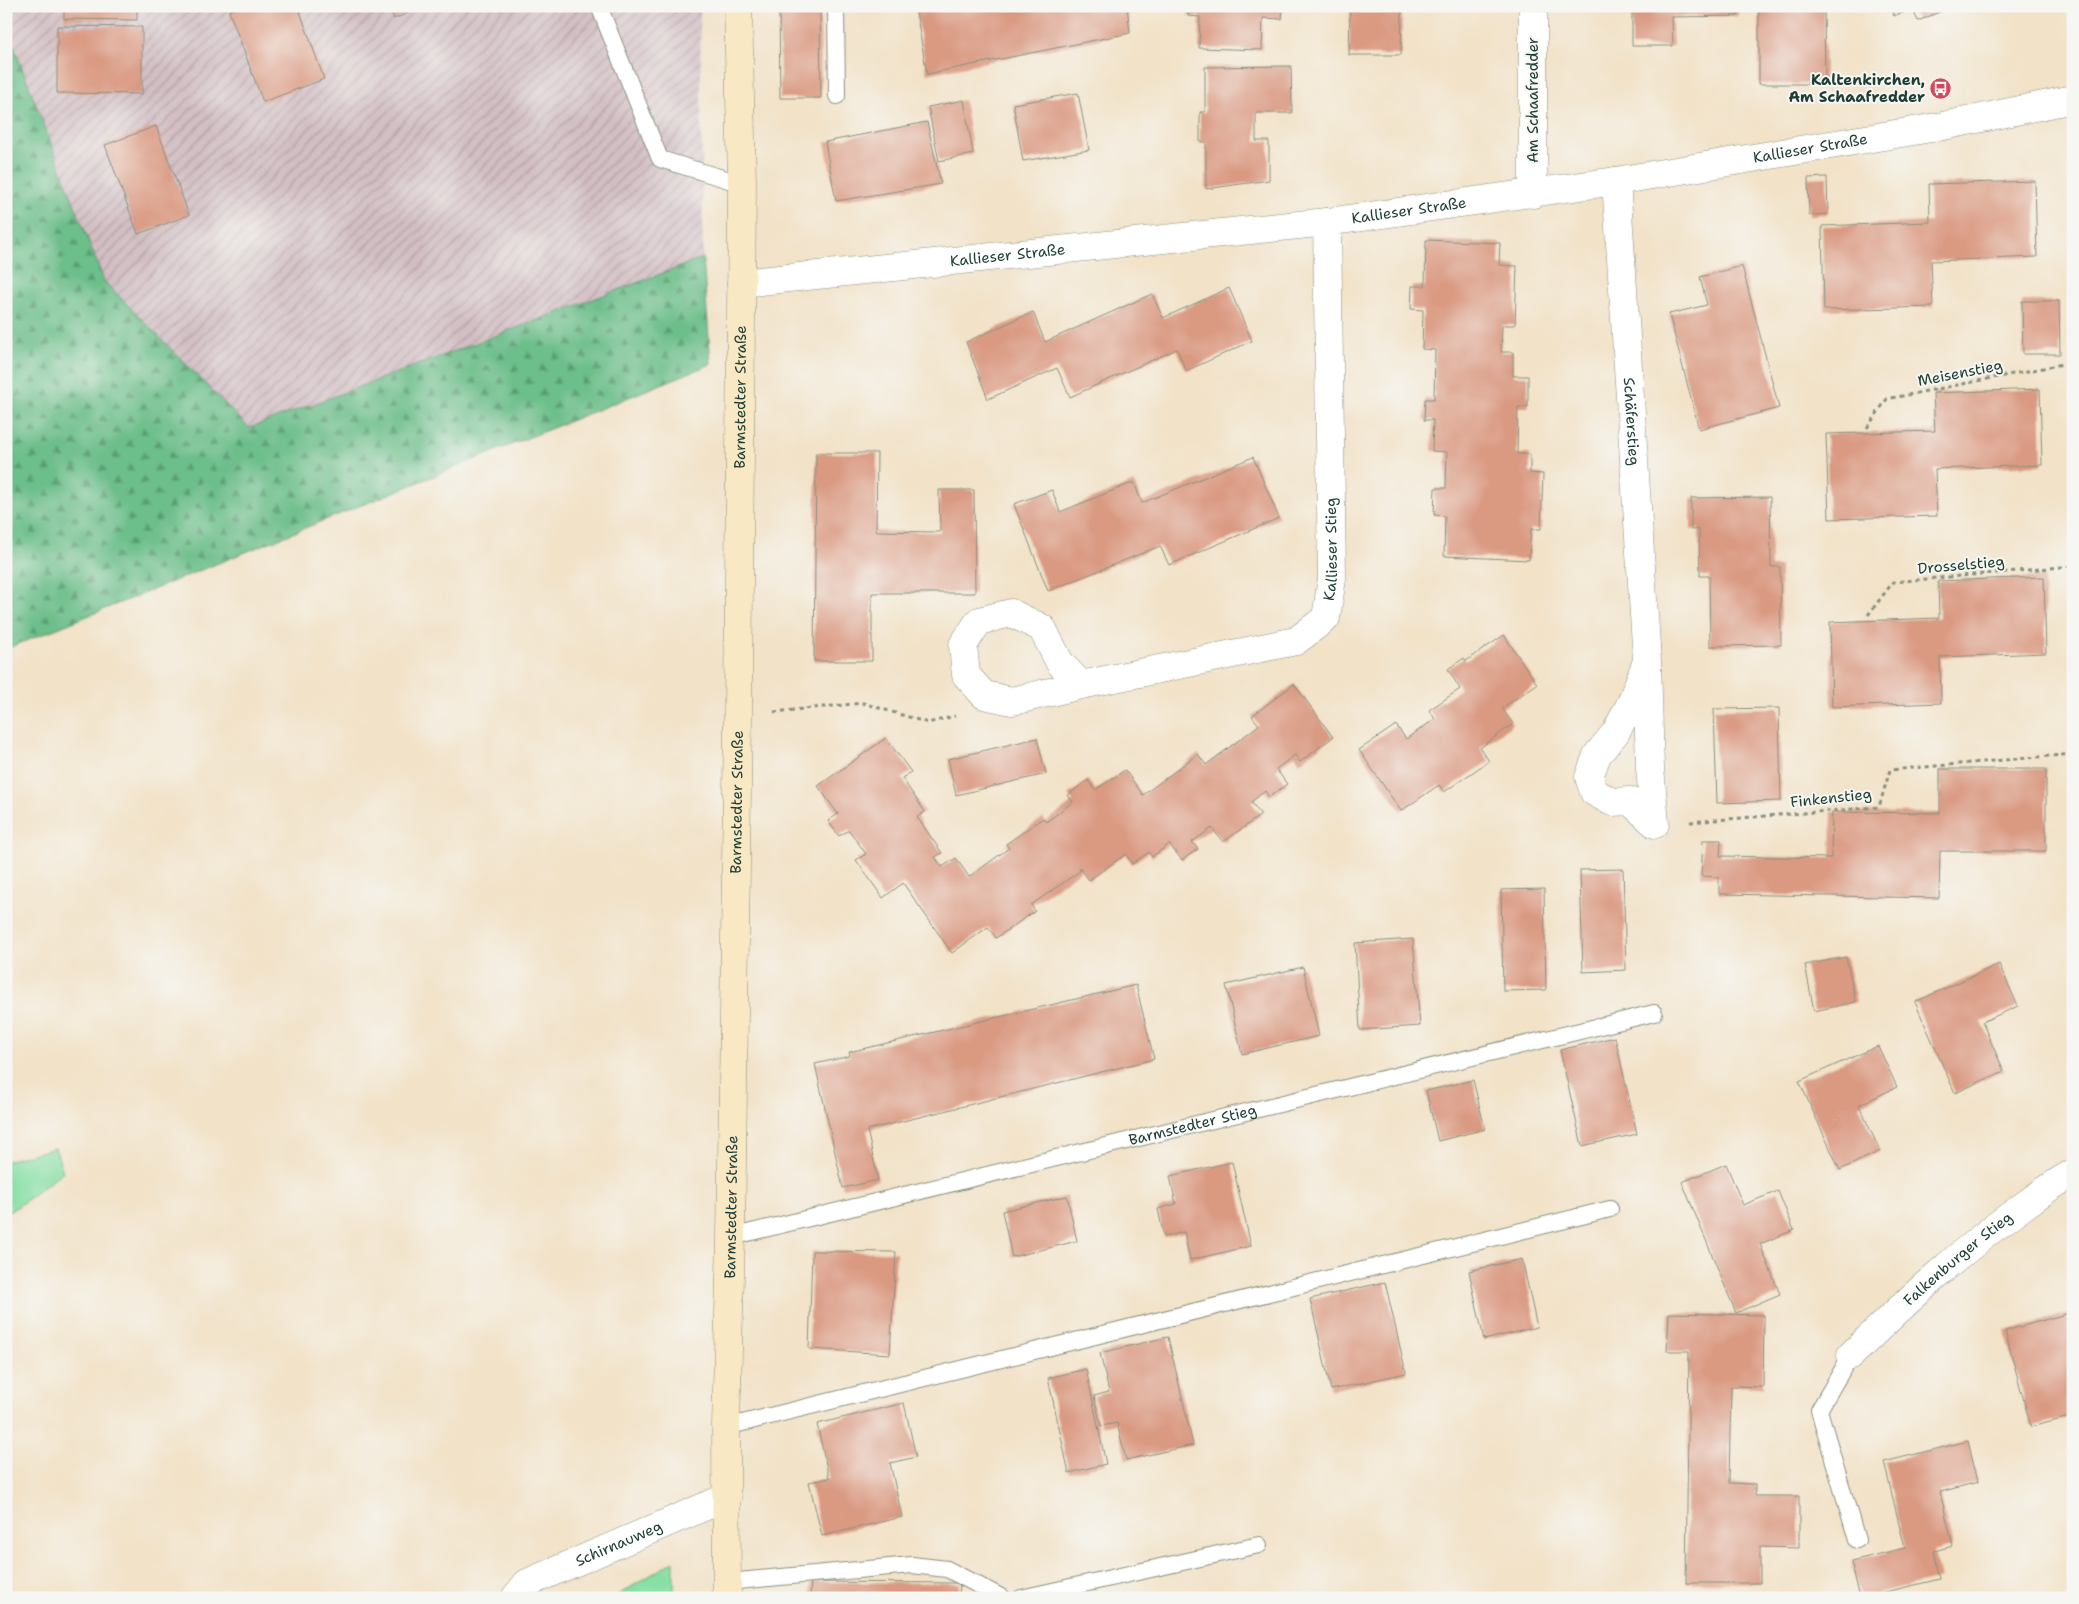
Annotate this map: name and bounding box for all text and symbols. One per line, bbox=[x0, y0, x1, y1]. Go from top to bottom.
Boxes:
street label: Am Schaafredder bbox=[1523, 37, 1543, 163]
place label: Kaltenkirchen, Am Schaafredder bbox=[1789, 70, 1925, 107]
bus stop icon: Kaltenkirchen, Am Schaafredder bbox=[1929, 77, 1953, 101]
street label: Kallieser Straße bbox=[1751, 129, 1869, 168]
street label: Kallieser Straße bbox=[1350, 192, 1468, 228]
street label: Kallieser Straße bbox=[949, 239, 1066, 271]
street label: Barmstedter Straße bbox=[730, 325, 751, 469]
street label: Meisenstieg bbox=[1916, 355, 2004, 391]
street label: Schäferstieg bbox=[1619, 377, 1644, 466]
street label: Kallieser Stieg bbox=[1319, 497, 1342, 602]
street label: Drosselstieg bbox=[1917, 551, 2005, 579]
street label: Barmstedter Straße bbox=[726, 730, 748, 874]
street label: Finkenstieg bbox=[1789, 784, 1873, 812]
street label: Barmstedter Stieg bbox=[1127, 1100, 1259, 1150]
street label: Barmstedter Straße bbox=[720, 1135, 742, 1279]
street label: Falkenburger Stieg bbox=[1899, 1207, 2017, 1310]
street label: Schirnauweg bbox=[572, 1516, 665, 1571]

